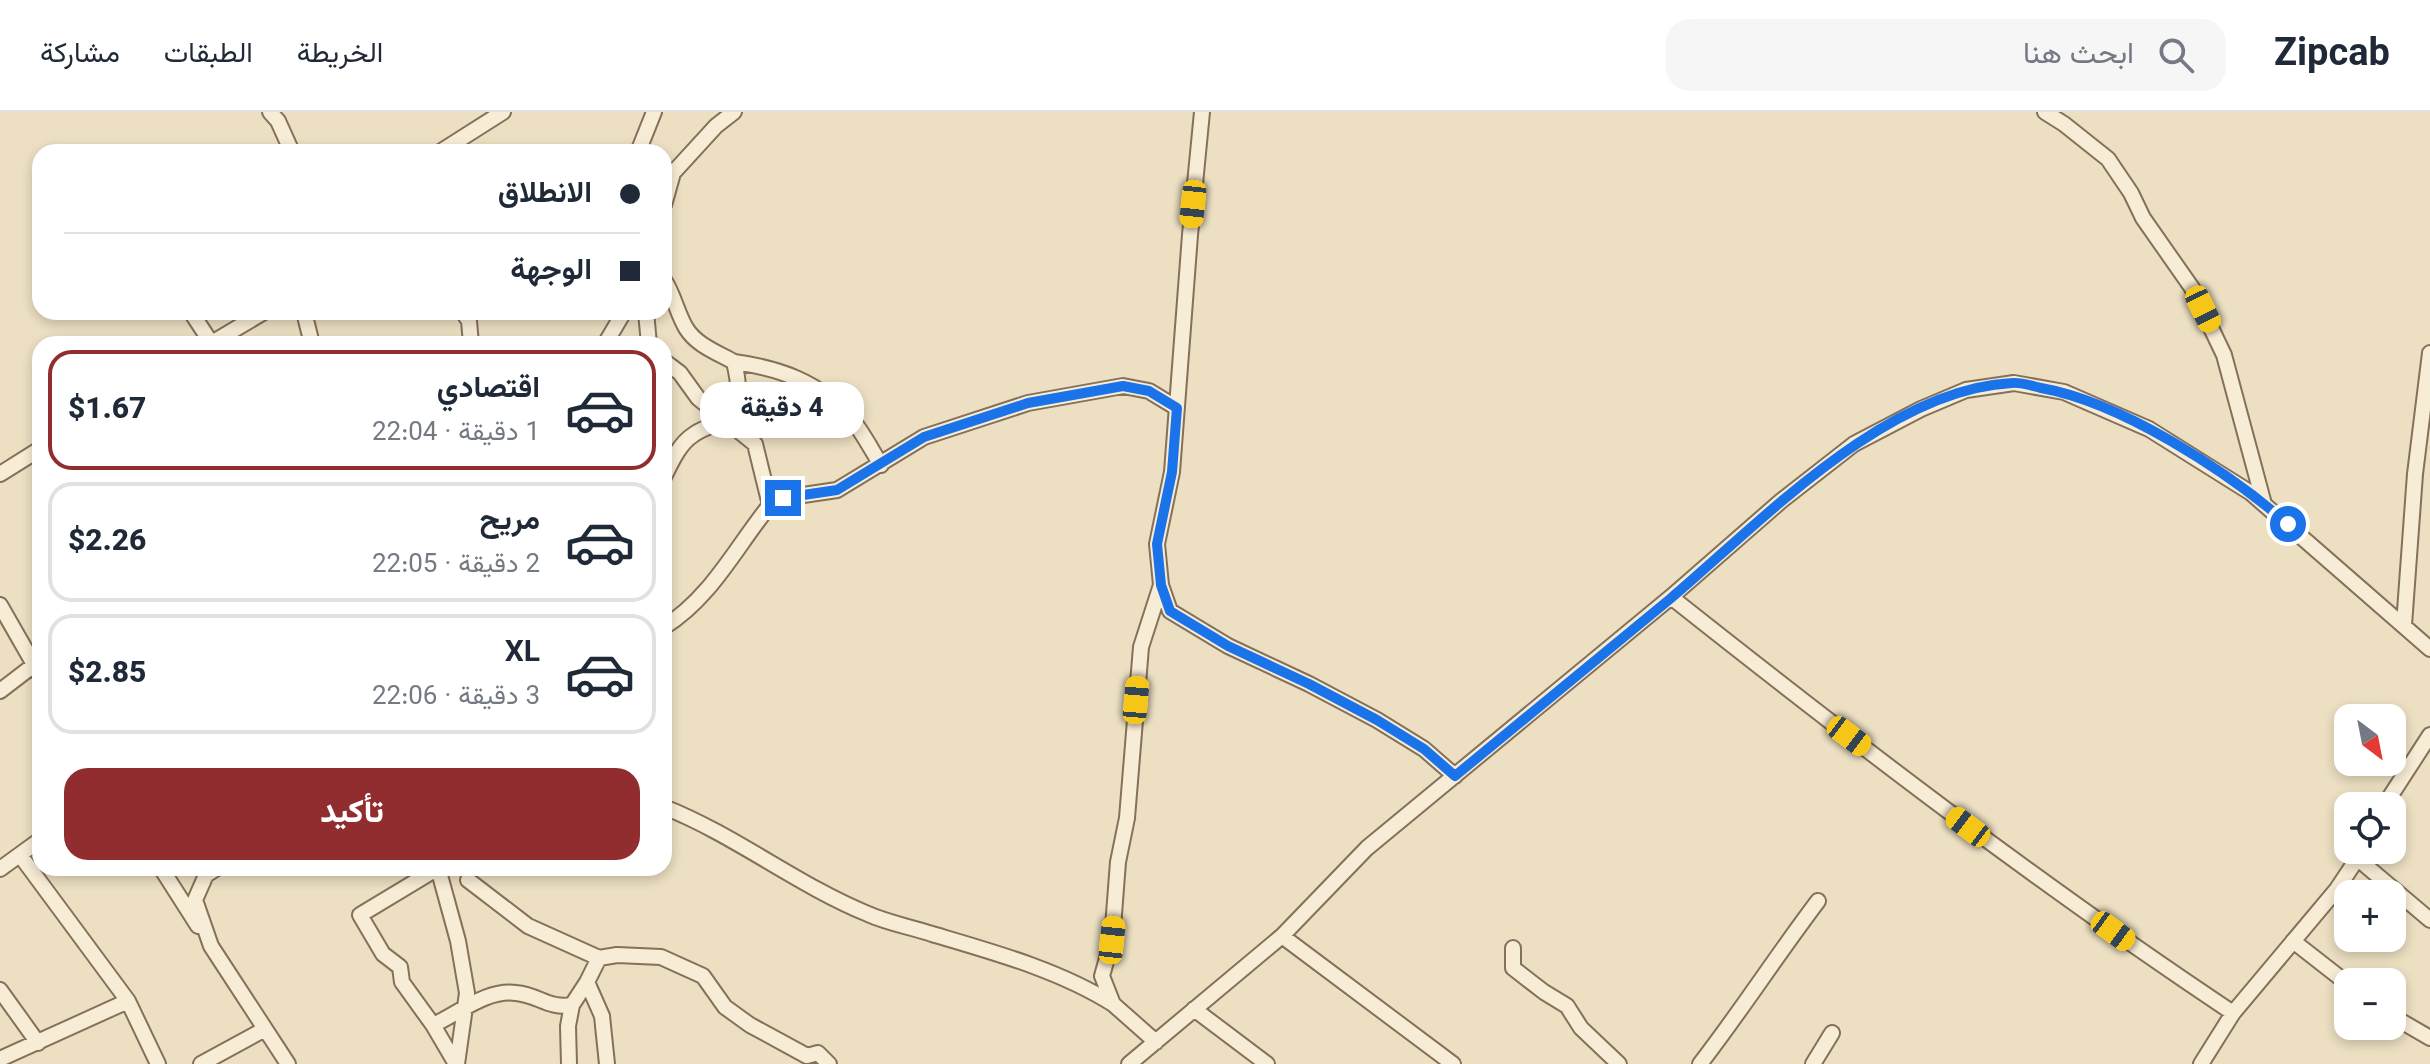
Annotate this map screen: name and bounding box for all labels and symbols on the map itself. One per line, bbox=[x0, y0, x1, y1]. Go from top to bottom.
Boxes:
car bbox=[1179, 179, 1207, 229]
car bbox=[2182, 282, 2224, 336]
callout: 4 دقيقة bbox=[701, 382, 865, 438]
route end bbox=[765, 480, 801, 516]
route start bbox=[2270, 506, 2306, 542]
car bbox=[1122, 675, 1150, 725]
north arrow bbox=[2334, 704, 2406, 776]
car bbox=[1823, 712, 1875, 760]
car bbox=[1942, 803, 1994, 851]
car bbox=[2087, 907, 2139, 955]
car bbox=[1098, 915, 1126, 965]

